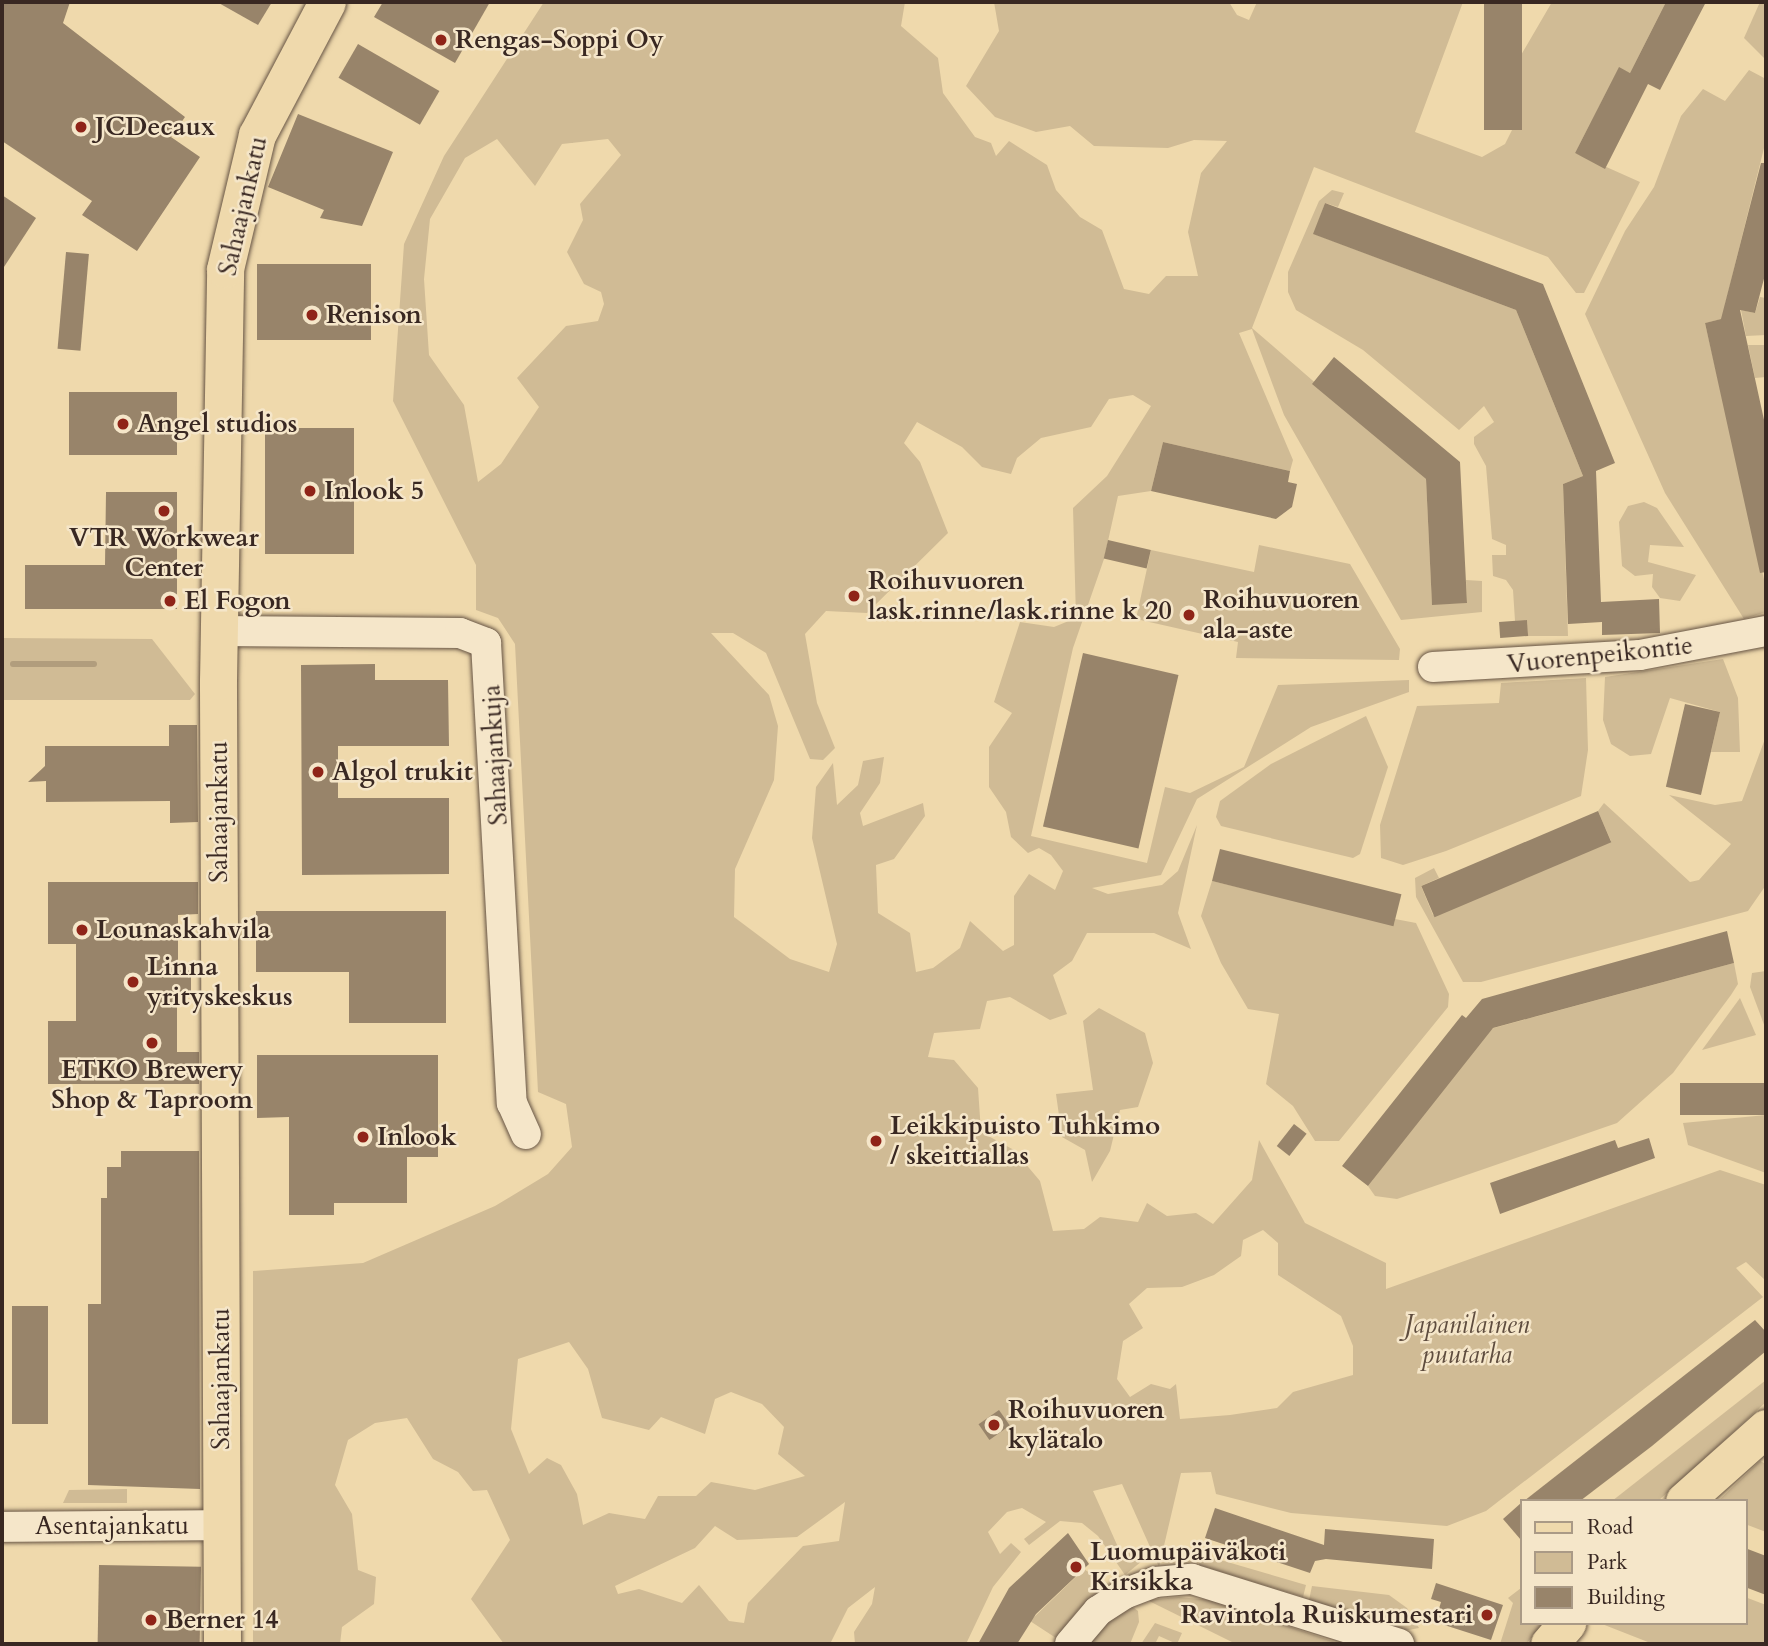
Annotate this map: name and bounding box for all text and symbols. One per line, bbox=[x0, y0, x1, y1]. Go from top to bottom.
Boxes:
place label: Rengas-Soppi Oy bbox=[455, 24, 664, 56]
marker: Rengas-Soppi Oy bbox=[433, 32, 449, 48]
place label: JCDecaux bbox=[95, 111, 215, 143]
marker: JCDecaux bbox=[73, 119, 89, 135]
street label: Sahaajankatu bbox=[212, 133, 274, 279]
place label: Renison bbox=[326, 299, 422, 331]
marker: Renison bbox=[304, 307, 320, 323]
place label: Angel studios bbox=[137, 408, 297, 440]
marker: Angel studios bbox=[115, 416, 131, 432]
place label: Inlook 5 bbox=[324, 475, 424, 507]
marker: Inlook 5 bbox=[302, 483, 318, 499]
marker: VTR Workwear Center bbox=[156, 503, 172, 519]
place label: VTR Workwear Center bbox=[69, 522, 259, 584]
place label: Roihuvuoren lask.rinne/lask.rinne k 20 bbox=[868, 565, 1172, 626]
place label: Roihuvuoren ala-aste bbox=[1203, 584, 1360, 646]
place label: El Fogon bbox=[184, 585, 291, 617]
marker: Roihuvuoren lask.rinne/lask.rinne k 20 bbox=[846, 588, 862, 604]
marker: El Fogon bbox=[162, 593, 178, 609]
marker: Roihuvuoren ala-aste bbox=[1181, 607, 1197, 623]
street label: Vuorenpeikontie bbox=[1506, 630, 1694, 680]
street label: Sahaajankuja bbox=[476, 684, 514, 826]
street label: Sahaajankatu bbox=[203, 741, 235, 883]
place label: Algol trukit bbox=[332, 756, 473, 788]
marker: Algol trukit bbox=[310, 764, 326, 780]
place label: Lounaskahvila bbox=[96, 914, 271, 946]
marker: Lounaskahvila bbox=[74, 922, 90, 938]
place label: Linna yrityskeskus bbox=[147, 951, 293, 1012]
marker: Linna yrityskeskus bbox=[125, 974, 141, 990]
marker: ETKO Brewery Shop & Taproom bbox=[144, 1035, 160, 1051]
place label: ETKO Brewery Shop & Taproom bbox=[51, 1054, 253, 1116]
place label: Leikkipuisto Tuhkimo / skeittiallas bbox=[890, 1110, 1160, 1172]
place label: Inlook bbox=[377, 1121, 457, 1153]
marker: Inlook bbox=[355, 1129, 371, 1145]
marker: Leikkipuisto Tuhkimo / skeittiallas bbox=[868, 1133, 884, 1149]
street label: Sahaajankatu bbox=[205, 1308, 237, 1450]
park label: Japanilainen puutarha bbox=[1405, 1309, 1529, 1370]
place label: Roihuvuoren kylätalo bbox=[1008, 1394, 1165, 1456]
marker: Roihuvuoren kylätalo bbox=[986, 1417, 1002, 1433]
legend bbox=[1520, 1499, 1747, 1625]
street label: Asentajankatu bbox=[35, 1510, 189, 1542]
text: Road bbox=[1587, 1513, 1633, 1542]
place label: Luomupäiväkoti Kirsikka bbox=[1090, 1536, 1286, 1598]
text: Park bbox=[1587, 1548, 1627, 1577]
marker: Luomupäiväkoti Kirsikka bbox=[1068, 1559, 1084, 1575]
text: Building bbox=[1587, 1583, 1665, 1612]
place label: Ravintola Ruiskumestari bbox=[1181, 1599, 1473, 1631]
place label: Berner 14 bbox=[165, 1604, 279, 1636]
marker: Ravintola Ruiskumestari bbox=[1479, 1607, 1495, 1623]
marker: Berner 14 bbox=[143, 1612, 159, 1628]

